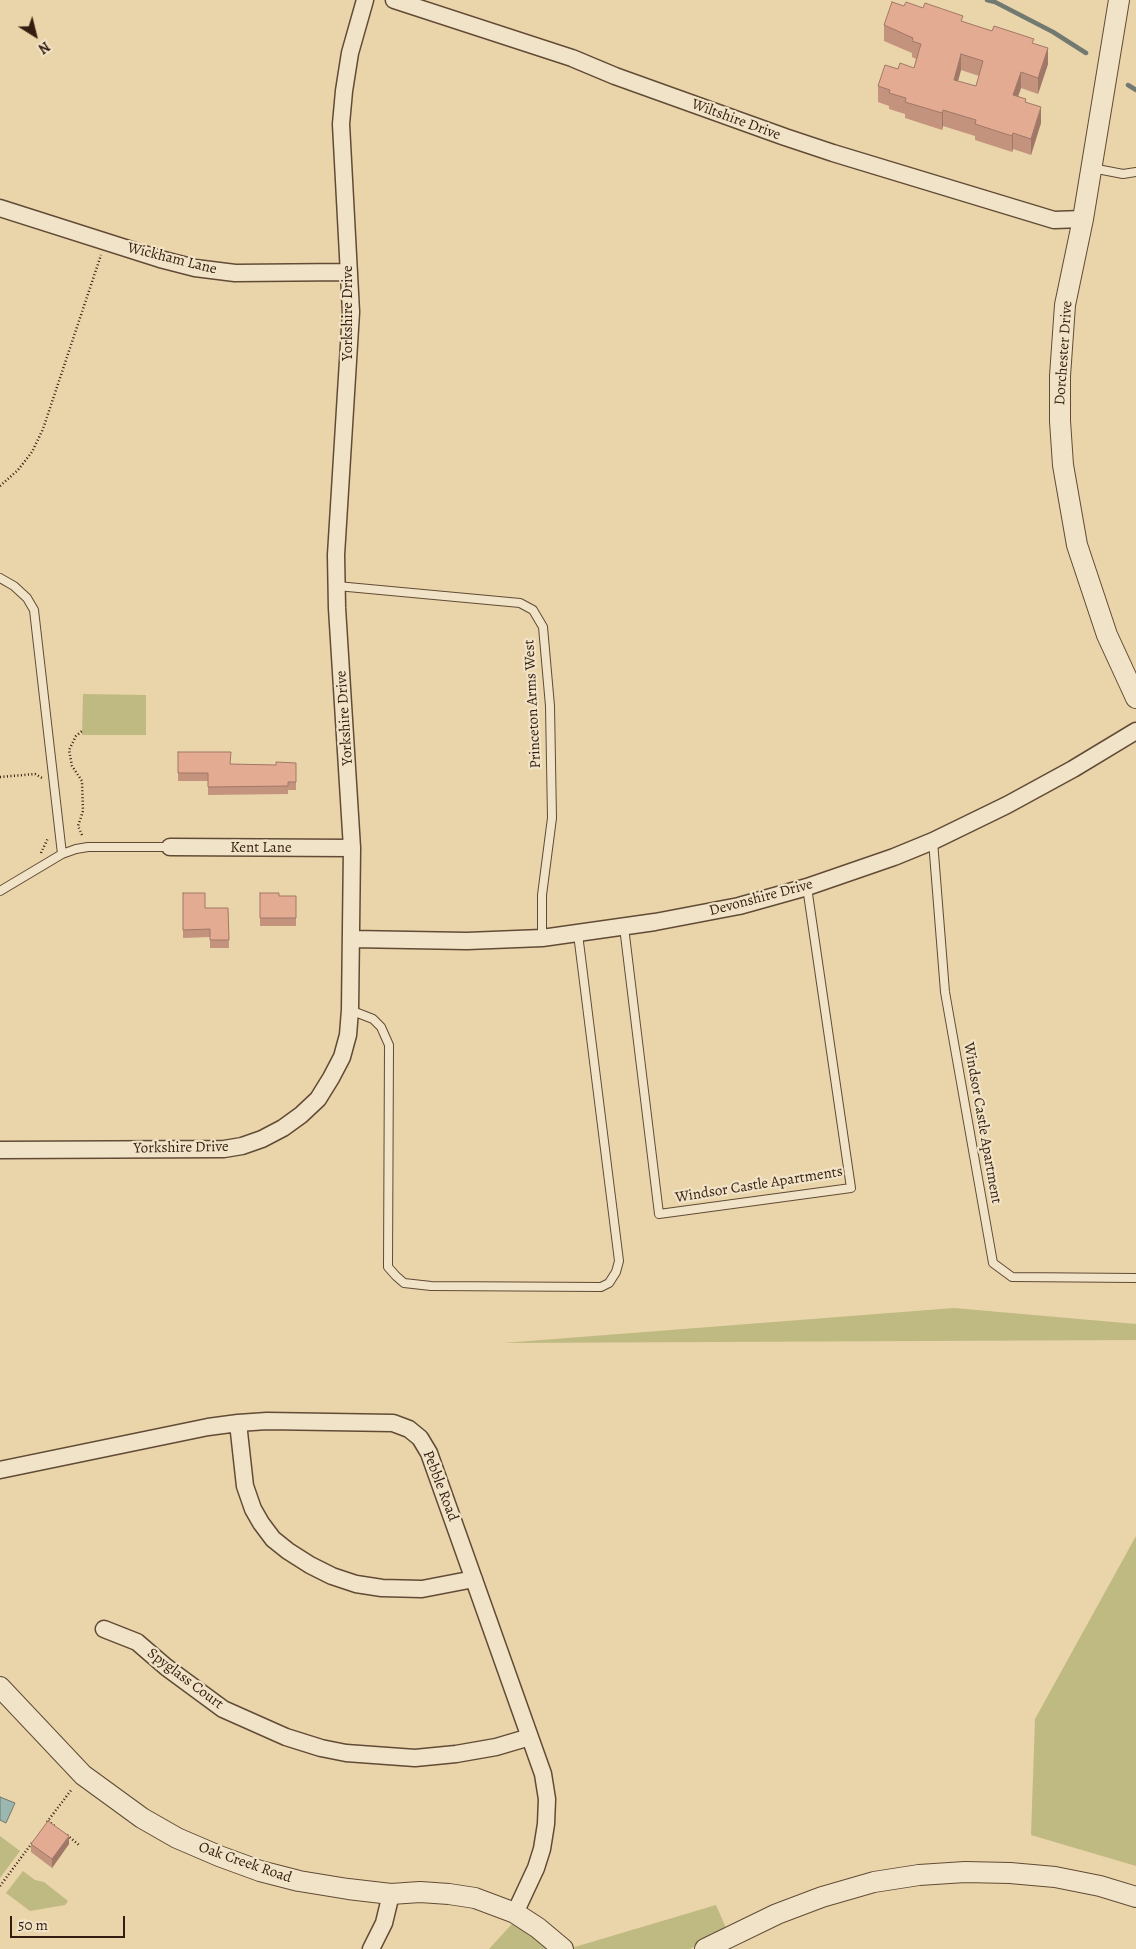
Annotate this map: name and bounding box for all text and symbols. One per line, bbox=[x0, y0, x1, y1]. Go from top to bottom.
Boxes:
north arrow bbox=[10, 10, 60, 60]
text: N bbox=[34, 37, 54, 58]
street label: Wiltshire Drive bbox=[689, 96, 783, 144]
street label: Wickham Lane bbox=[125, 239, 219, 279]
street label: Yorkshire Drive bbox=[339, 265, 357, 361]
street label: Dorchester Drive bbox=[1051, 300, 1077, 406]
street label: Princeton Arms West bbox=[521, 639, 545, 769]
street label: Yorkshire Drive bbox=[333, 670, 357, 766]
street label: Kent Lane bbox=[230, 839, 292, 857]
street label: Devonshire Drive bbox=[707, 876, 815, 920]
street label: Windsor Castle Apartment bbox=[959, 1041, 1005, 1205]
street label: Yorkshire Drive bbox=[133, 1138, 229, 1158]
street label: Windsor Castle Apartments bbox=[674, 1163, 844, 1207]
street label: Pebble Road bbox=[418, 1448, 462, 1524]
street label: Spyglass Court bbox=[143, 1645, 227, 1713]
street label: Oak Creek Road bbox=[196, 1839, 294, 1887]
scale bar bbox=[12, 1906, 128, 1938]
text: 50 m bbox=[18, 1915, 48, 1935]

